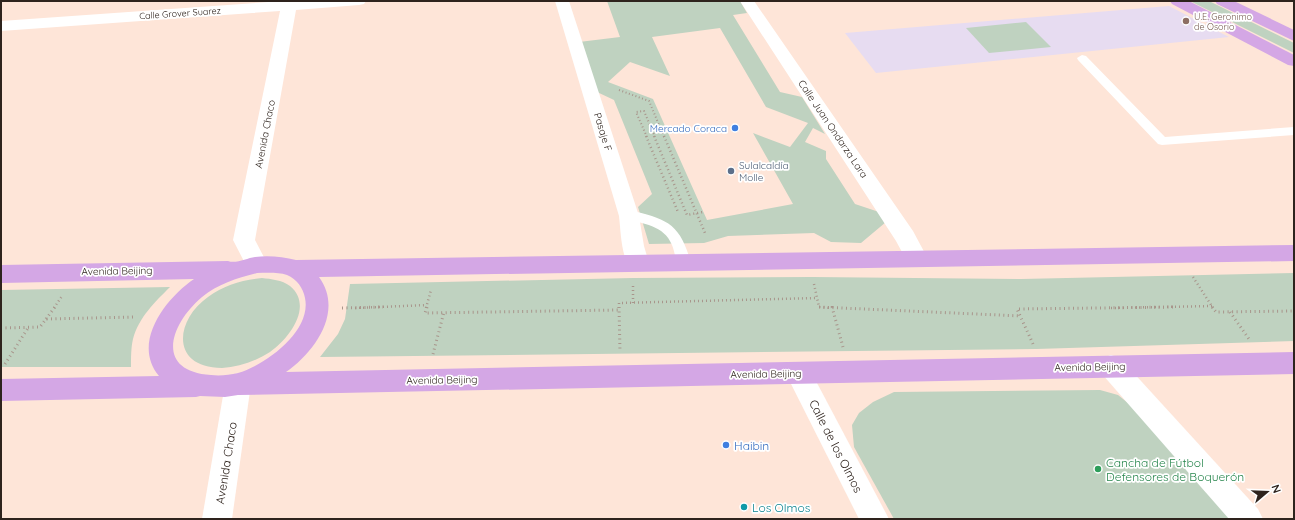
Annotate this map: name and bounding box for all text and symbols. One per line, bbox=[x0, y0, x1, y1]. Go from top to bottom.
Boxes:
street label: Calle Grover Suarez bbox=[139, 5, 221, 21]
place label: U.E. Geronimo de Osorio bbox=[1194, 11, 1252, 32]
marker: U.E. Geronimo de Osorio bbox=[1181, 16, 1191, 26]
street label: Calle Juan Ondarza Lara bbox=[795, 77, 871, 181]
street label: Avenida Chaco bbox=[252, 99, 278, 169]
street label: Pasaje F bbox=[591, 111, 615, 153]
place label: Mercado Coraca bbox=[650, 122, 727, 135]
marker: Mercado Coraca bbox=[730, 123, 740, 133]
place label: Sulalcaldía Molle bbox=[739, 159, 789, 184]
marker: Sulalcaldía Molle bbox=[726, 166, 736, 176]
street label: Avenida Beijing bbox=[81, 264, 153, 278]
street label: Avenida Beijing bbox=[1054, 360, 1126, 374]
street label: Avenida Beijing bbox=[730, 367, 802, 381]
street label: Avenida Beijing bbox=[406, 373, 478, 387]
street label: Calle de los Olmos bbox=[806, 397, 866, 495]
street label: Avenida Chaco bbox=[212, 421, 240, 505]
place label: Haibin bbox=[734, 438, 769, 453]
marker: Haibin bbox=[721, 440, 731, 450]
place label: Cancha de Fútbol Defensores de Boquerón bbox=[1106, 455, 1244, 484]
marker: Cancha de Fútbol Defensores de Boquerón bbox=[1093, 464, 1103, 474]
north arrow bbox=[1247, 472, 1287, 512]
text: N bbox=[1269, 483, 1284, 495]
place label: Los Olmos bbox=[752, 500, 811, 515]
marker: Los Olmos bbox=[739, 502, 749, 512]

